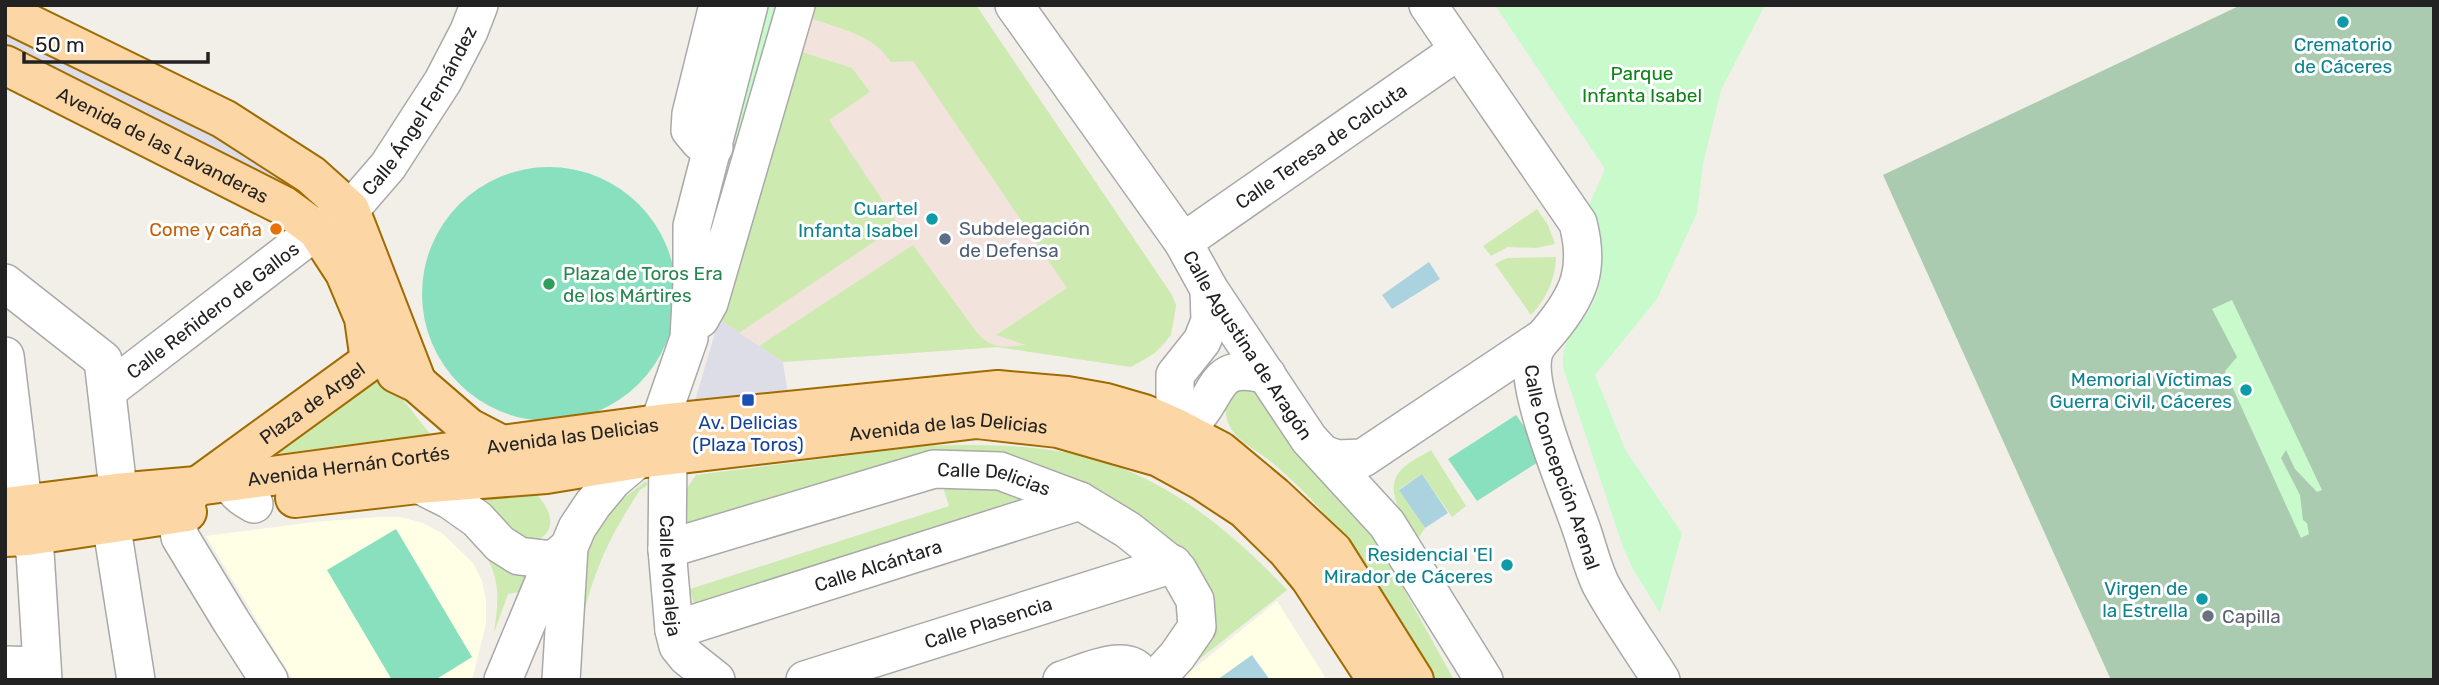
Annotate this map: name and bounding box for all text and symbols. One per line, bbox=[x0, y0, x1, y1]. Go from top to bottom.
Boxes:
marker: Crematorio de Cáceres bbox=[2335, 14, 2351, 30]
scale bar bbox=[24, 21, 208, 65]
street label: Calle Ángel Fernández bbox=[357, 22, 482, 200]
text: 50 m bbox=[35, 32, 85, 57]
place label: Crematorio de Cáceres bbox=[2294, 33, 2392, 78]
park label: Parque Infanta Isabel bbox=[1582, 62, 1702, 107]
street label: Calle Teresa de Calcuta bbox=[1231, 79, 1411, 214]
street label: Avenida de las Lavanderas bbox=[53, 82, 272, 208]
place label: Cuartel Infanta Isabel bbox=[798, 197, 918, 242]
marker: Cuartel Infanta Isabel bbox=[924, 211, 940, 227]
place label: Subdelegación de Defensa bbox=[959, 217, 1090, 262]
place label: Come y caña bbox=[149, 218, 262, 241]
marker: Come y caña bbox=[268, 221, 284, 237]
marker: Subdelegación de Defensa bbox=[937, 231, 953, 247]
street label: Calle Reñidero de Gallos bbox=[122, 237, 304, 384]
street label: Calle Agustina de Aragón bbox=[1178, 247, 1317, 444]
place label: Plaza de Toros Era de los Mártires bbox=[563, 262, 723, 307]
marker: Plaza de Toros Era de los Mártires bbox=[541, 276, 557, 292]
street label: Plaza de Argel bbox=[255, 358, 370, 449]
street label: Calle Concepción Arenal bbox=[1520, 364, 1605, 573]
place label: Memorial Víctimas Guerra Civil, Cáceres bbox=[2050, 368, 2232, 413]
marker: Memorial Víctimas Guerra Civil, Cáceres bbox=[2238, 382, 2254, 398]
marker: Av. Delicias (Plaza Toros) bbox=[740, 392, 756, 408]
street label: Avenida de las Delicias bbox=[848, 408, 1049, 446]
place label: Av. Delicias (Plaza Toros) bbox=[692, 411, 804, 456]
street label: Avenida las Delicias bbox=[485, 413, 660, 459]
street label: Avenida Hernán Cortés bbox=[246, 441, 451, 491]
street label: Calle Delicias bbox=[937, 458, 1054, 501]
street label: Calle Moraleja bbox=[655, 515, 686, 639]
street label: Calle Alcántara bbox=[811, 535, 945, 597]
place label: Residencial 'El Mirador de Cáceres bbox=[1324, 543, 1493, 588]
marker: Residencial 'El Mirador de Cáceres bbox=[1499, 557, 1515, 573]
place label: Virgen de la Estrella bbox=[2102, 577, 2188, 622]
marker: Virgen de la Estrella bbox=[2194, 591, 2210, 607]
street label: Calle Plasencia bbox=[922, 592, 1055, 654]
place label: Capilla bbox=[2222, 605, 2281, 628]
marker: Capilla bbox=[2200, 608, 2216, 624]

